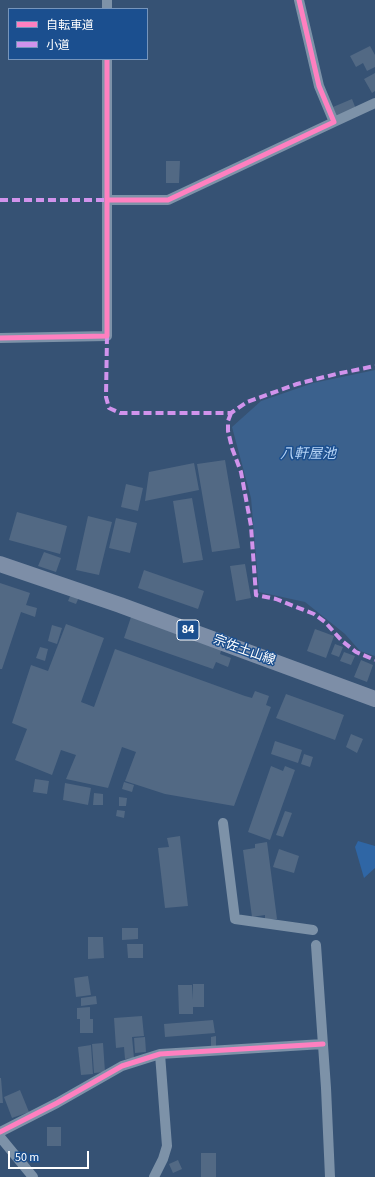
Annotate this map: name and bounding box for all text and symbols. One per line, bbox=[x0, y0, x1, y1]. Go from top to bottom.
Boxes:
legend bbox=[8, 8, 148, 60]
text: 自転車道 bbox=[46, 17, 94, 34]
text: 小道 bbox=[46, 37, 70, 54]
water label: 八軒屋池 bbox=[280, 447, 336, 463]
road number: 84 bbox=[177, 620, 199, 640]
street label: 宗佐土山線 bbox=[211, 633, 277, 669]
scale bar bbox=[10, 1143, 91, 1169]
text: 50 m bbox=[15, 1149, 39, 1166]

